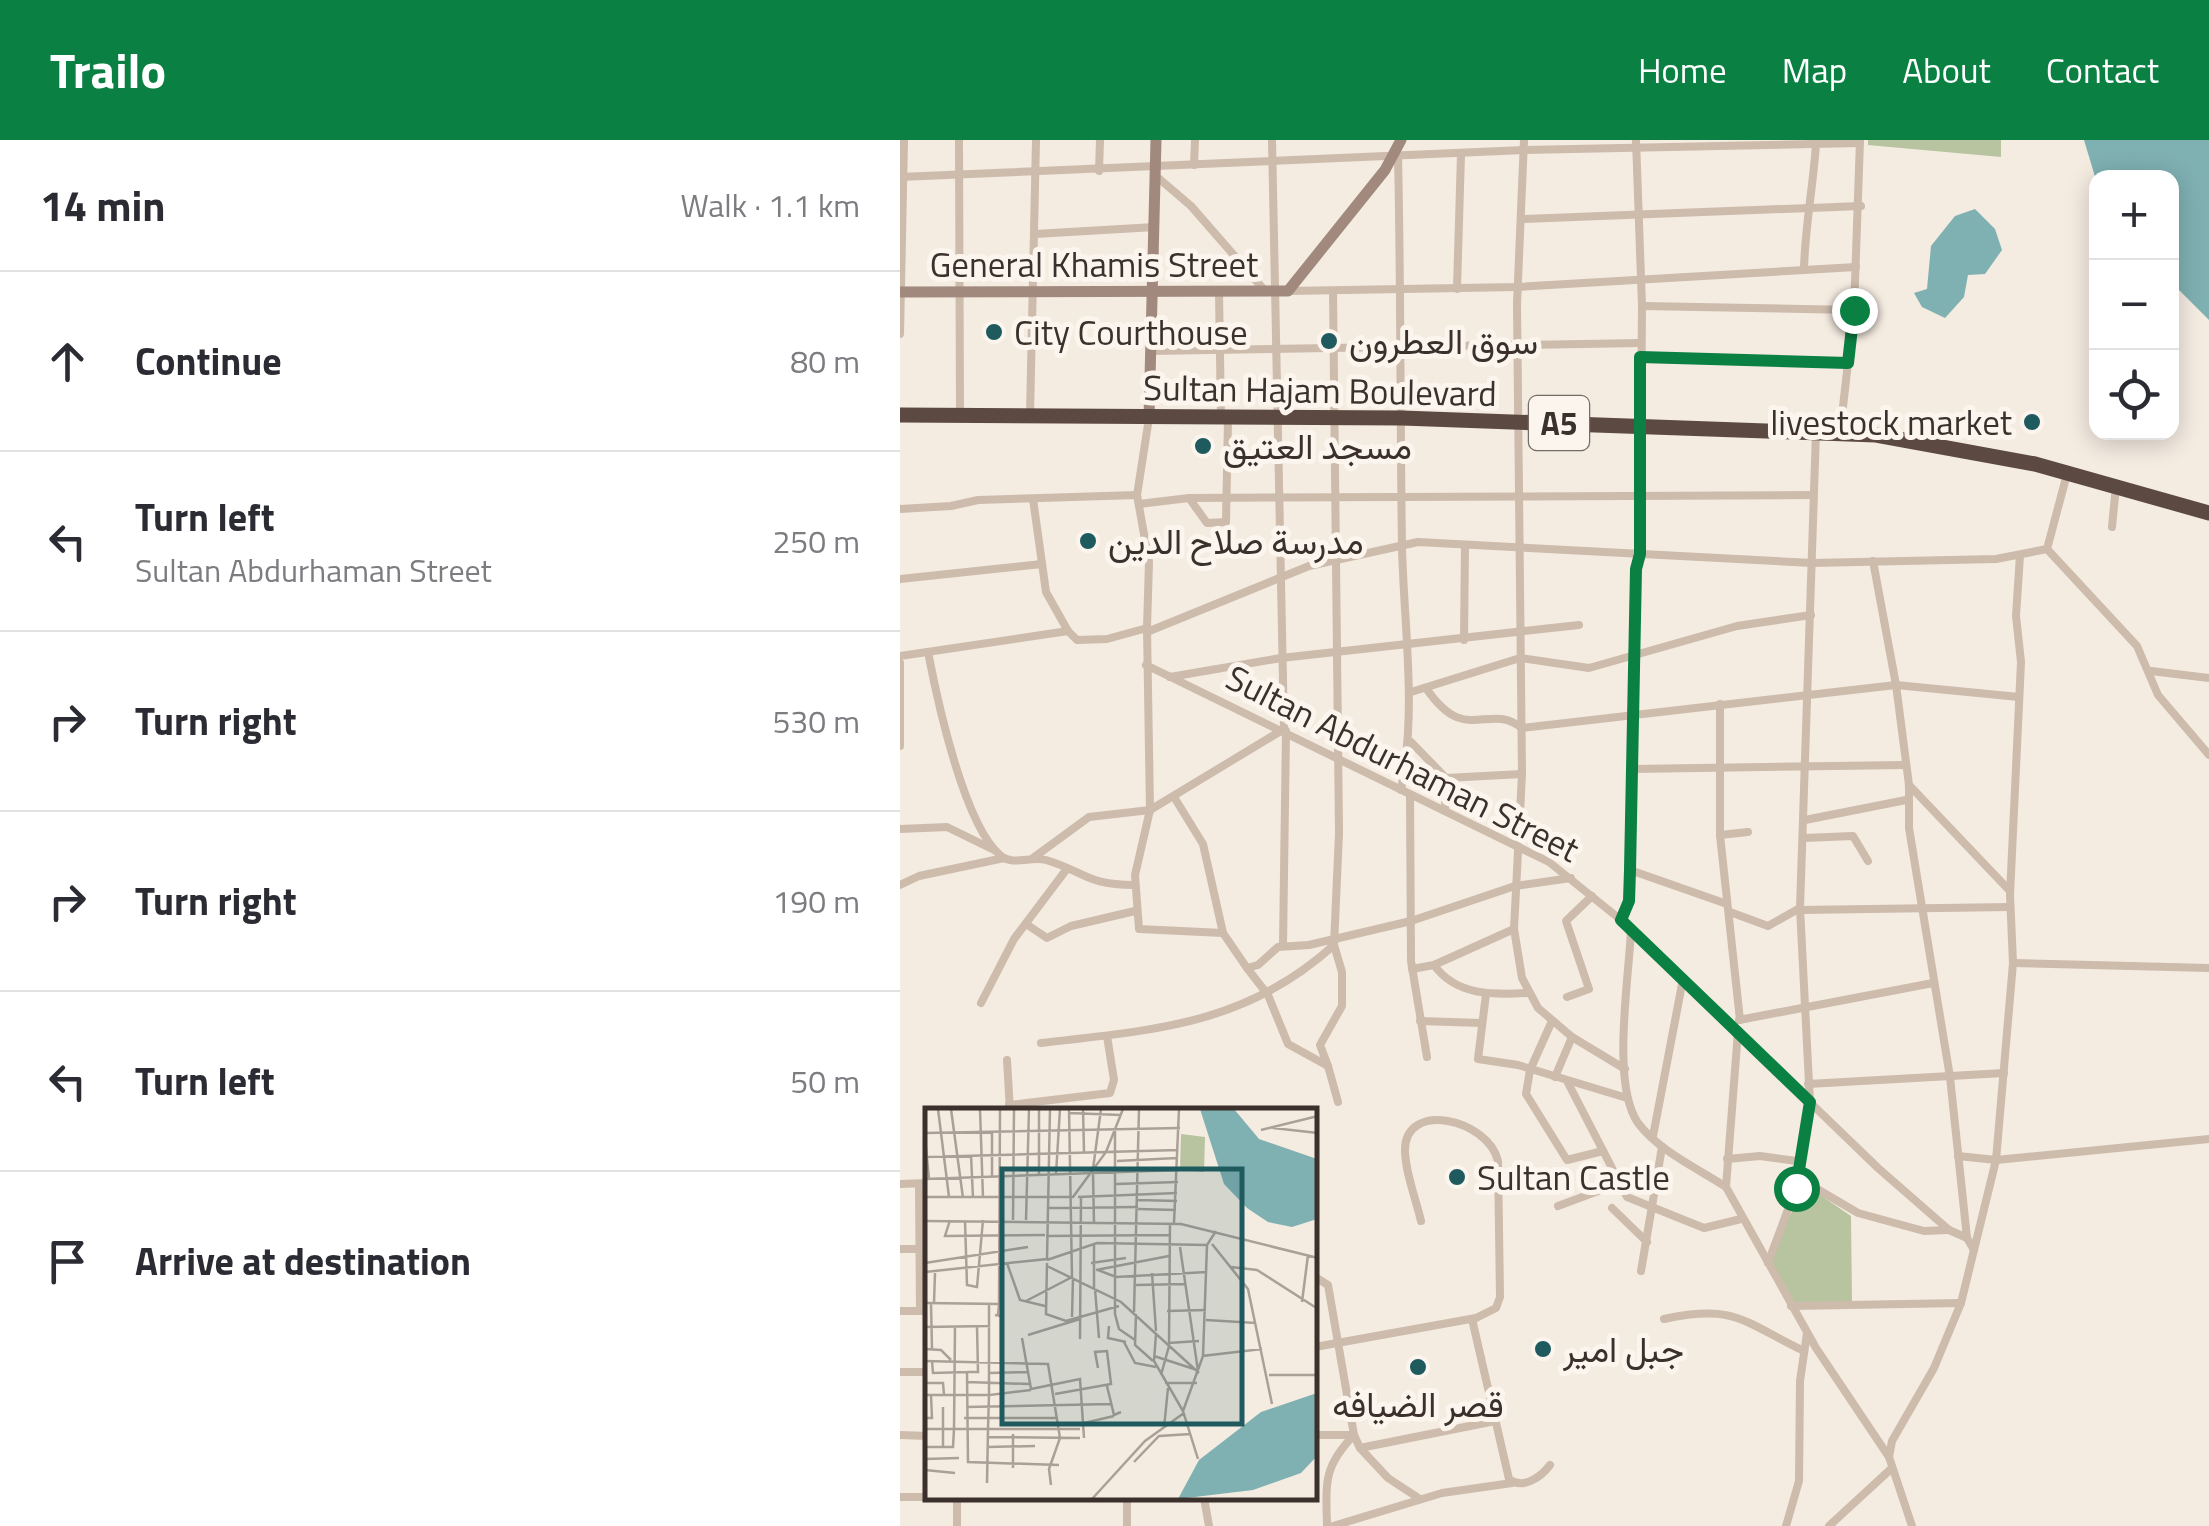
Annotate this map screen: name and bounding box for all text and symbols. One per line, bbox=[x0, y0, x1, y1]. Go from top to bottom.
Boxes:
text: Trailo bbox=[50, 34, 166, 107]
text: Home bbox=[1638, 43, 1727, 97]
text: Map bbox=[1782, 43, 1847, 97]
text: About bbox=[1902, 43, 1991, 97]
text: Contact bbox=[2046, 43, 2159, 97]
map controls bbox=[2089, 170, 2179, 440]
button: + bbox=[2089, 170, 2179, 260]
text: 14 min bbox=[40, 173, 166, 237]
text: Walk · 1.1 km bbox=[680, 181, 860, 229]
street label: General Khamis Street bbox=[930, 237, 1258, 291]
button: − bbox=[2089, 260, 2179, 350]
route end bbox=[1832, 288, 1878, 334]
place label: City Courthouse bbox=[1014, 305, 1248, 359]
place label: سوق العطرون bbox=[1349, 314, 1538, 368]
marker: City Courthouse bbox=[983, 321, 1005, 343]
marker: سوق العطرون bbox=[1318, 330, 1340, 352]
text: Continue bbox=[135, 332, 282, 390]
icon: ahead bbox=[40, 334, 95, 389]
text: 80 m bbox=[790, 337, 860, 385]
button: locate bbox=[2089, 350, 2179, 440]
street label: Sultan Hajam Boulevard bbox=[1143, 360, 1497, 420]
place label: livestock market bbox=[1770, 395, 2012, 449]
road number: A5 bbox=[1529, 396, 1589, 450]
marker: livestock market bbox=[2021, 411, 2043, 433]
place label: مسجد العتيق bbox=[1223, 419, 1412, 473]
marker: مسجد العتيق bbox=[1192, 435, 1214, 457]
text: Turn left bbox=[135, 488, 275, 546]
icon: left bbox=[40, 514, 95, 569]
place label: مدرسة صلاح الدين bbox=[1108, 514, 1364, 568]
text: 250 m bbox=[772, 517, 860, 565]
marker: مدرسة صلاح الدين bbox=[1077, 530, 1099, 552]
text: Sultan Abdurhaman Street bbox=[135, 546, 492, 594]
street label: Sultan Abdurhaman Street bbox=[1217, 650, 1589, 876]
text: Turn right bbox=[135, 692, 297, 750]
icon: right bbox=[40, 694, 95, 749]
text: 530 m bbox=[772, 697, 860, 745]
text: Turn right bbox=[135, 872, 297, 930]
icon: right bbox=[40, 874, 95, 929]
text: 190 m bbox=[772, 877, 860, 925]
text: Turn left bbox=[135, 1052, 275, 1110]
icon: left bbox=[40, 1054, 95, 1109]
text: 50 m bbox=[790, 1057, 860, 1105]
inset map bbox=[925, 1108, 1318, 1501]
place label: Sultan Castle bbox=[1477, 1150, 1670, 1204]
marker: Sultan Castle bbox=[1446, 1166, 1468, 1188]
route start bbox=[1774, 1166, 1820, 1212]
text: Arrive at destination bbox=[135, 1232, 471, 1290]
icon: arrive bbox=[40, 1234, 95, 1289]
place label: جبل امير bbox=[1562, 1322, 1684, 1376]
marker: جبل امير bbox=[1532, 1338, 1554, 1360]
marker: قصر الضيافه bbox=[1407, 1356, 1429, 1378]
place label: قصر الضيافه bbox=[1332, 1377, 1504, 1431]

